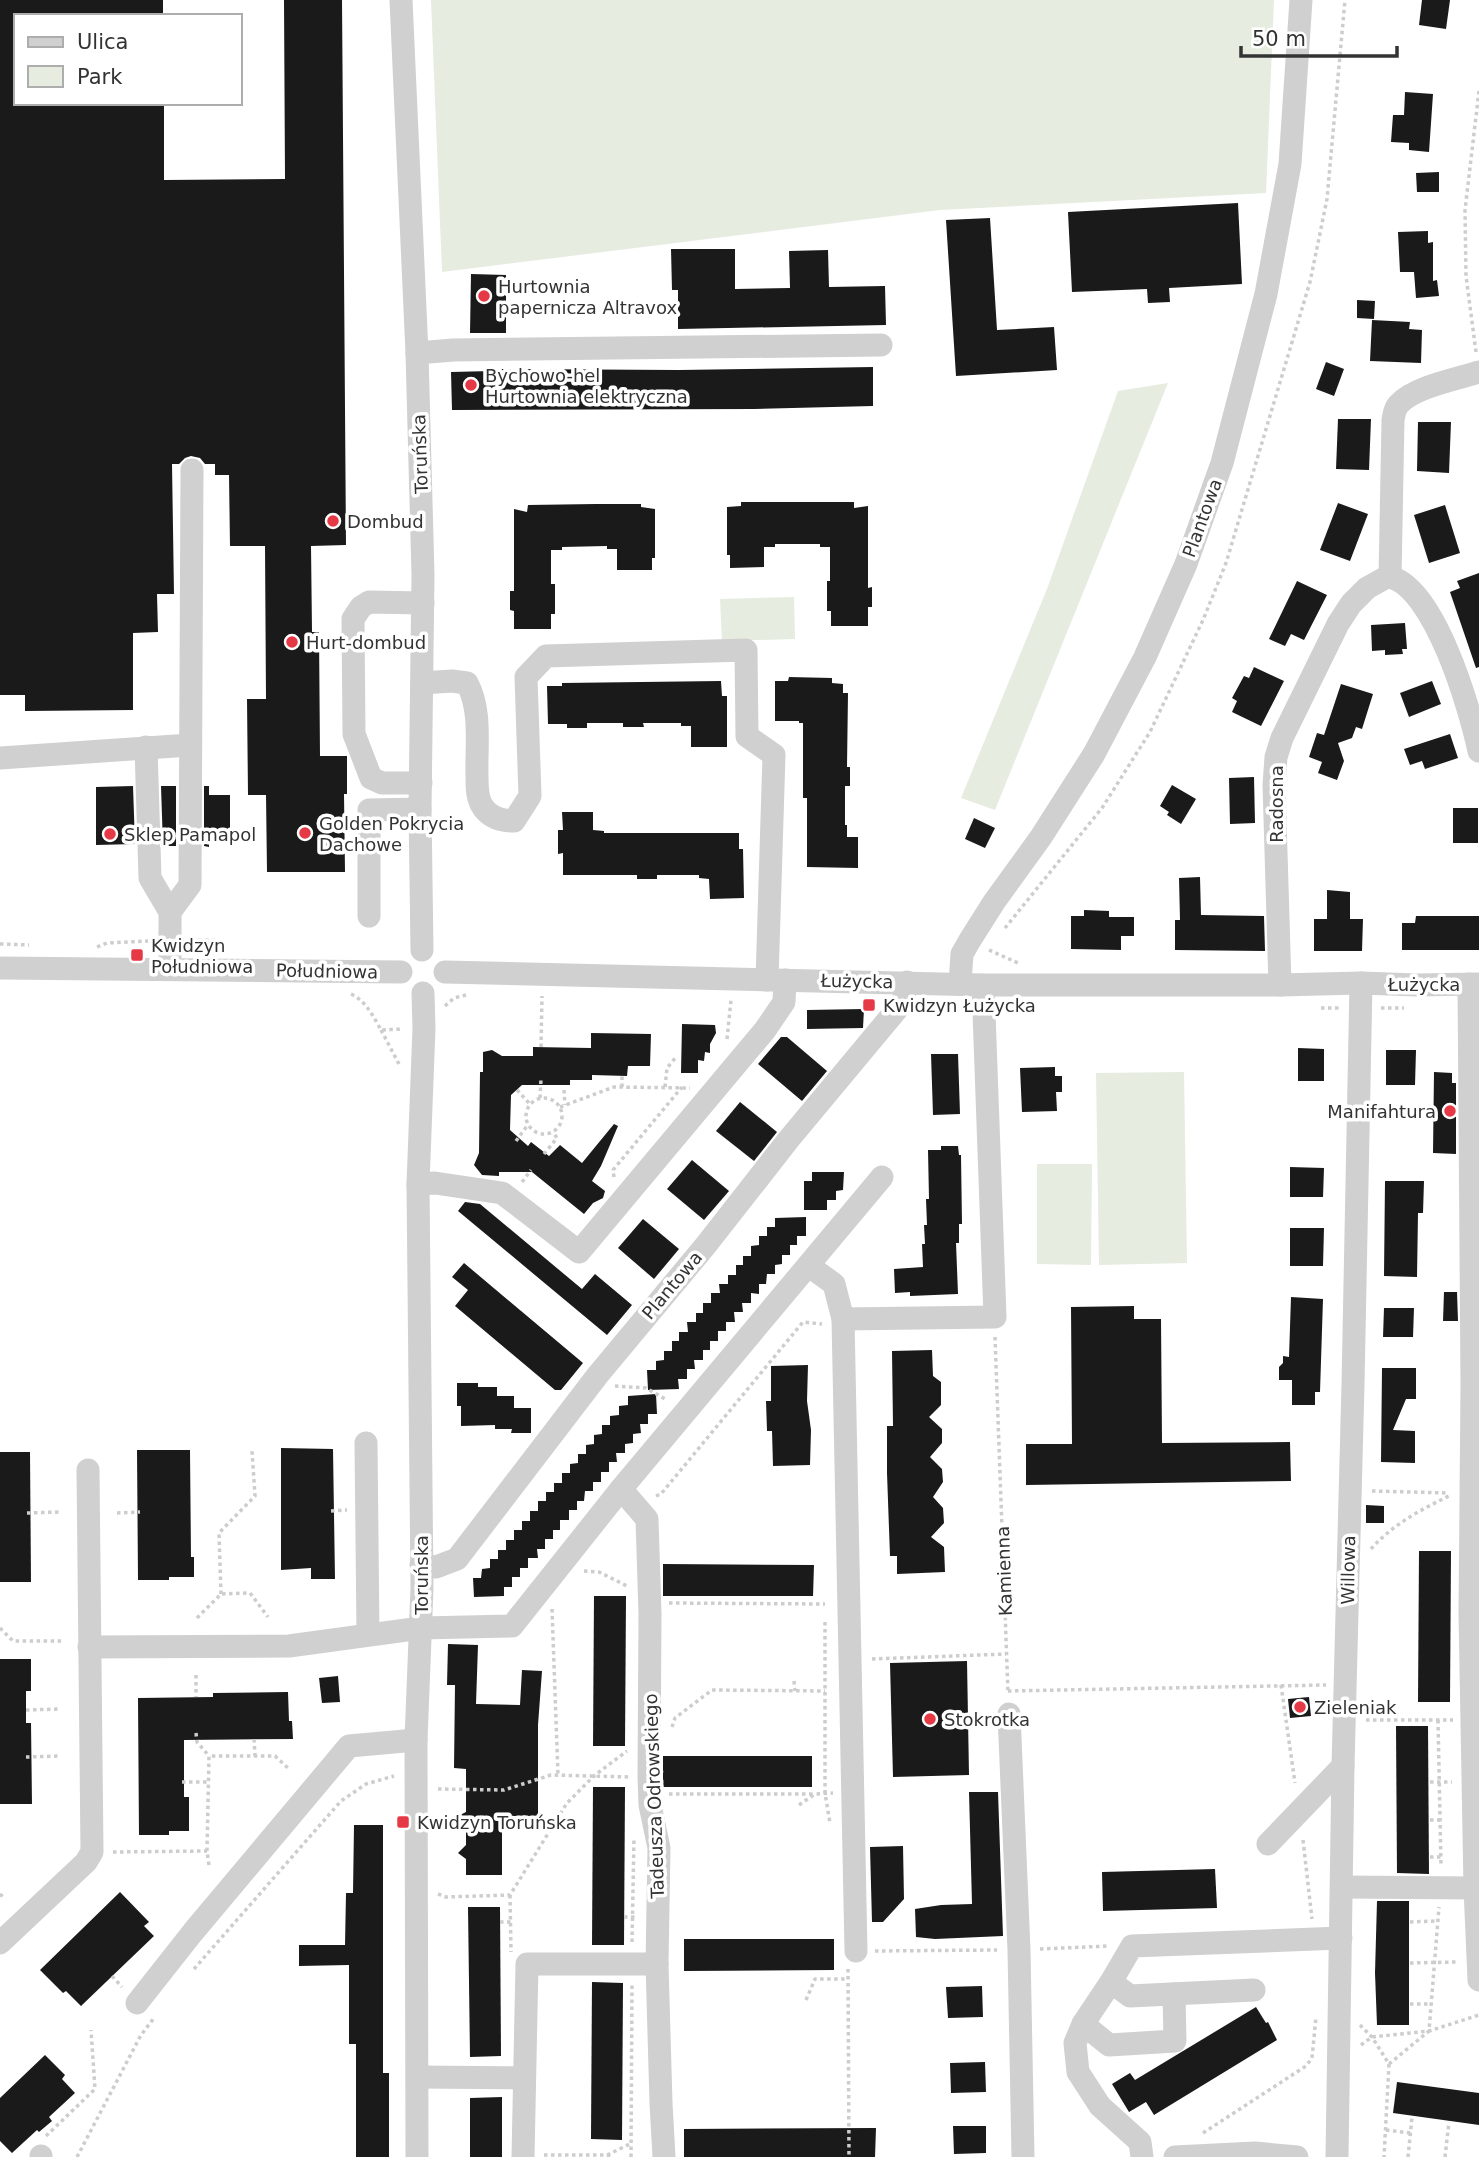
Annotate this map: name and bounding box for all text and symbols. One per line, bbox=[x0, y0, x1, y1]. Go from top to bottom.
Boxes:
legend bbox=[14, 14, 242, 105]
scale bar bbox=[1241, 14, 1397, 58]
text: 50 m bbox=[1252, 27, 1306, 51]
text: Ulica bbox=[77, 30, 128, 54]
text: Park bbox=[77, 65, 123, 89]
place label: Hurtownia papernicza Altravox bbox=[498, 276, 677, 318]
marker: Hurtownia papernicza Altravox bbox=[476, 288, 492, 304]
place label: Bychowo-hel Hurtownia elektryczna bbox=[485, 365, 688, 407]
marker: Bychowo-hel Hurtownia elektryczna bbox=[463, 377, 479, 393]
street label: Toruńska bbox=[408, 414, 432, 495]
street label: Plantowa bbox=[1178, 476, 1226, 560]
place label: Dombud bbox=[347, 511, 424, 532]
marker: Dombud bbox=[325, 513, 341, 529]
place label: Hurt-dombud bbox=[306, 632, 426, 653]
marker: Hurt-dombud bbox=[284, 634, 300, 650]
street label: Radosna bbox=[1266, 765, 1287, 843]
place label: Golden Pokrycia Dachowe bbox=[319, 813, 464, 855]
place label: Sklep Pamapol bbox=[124, 824, 256, 845]
marker: Golden Pokrycia Dachowe bbox=[297, 825, 313, 841]
marker: Sklep Pamapol bbox=[102, 826, 118, 842]
place label: Kwidzyn Południowa bbox=[151, 935, 253, 977]
marker: Kwidzyn Południowa bbox=[129, 947, 145, 963]
street label: Południowa bbox=[276, 960, 378, 982]
street label: Łużycka bbox=[819, 970, 894, 992]
street label: Łużycka bbox=[1387, 974, 1460, 995]
place label: Kwidzyn Łużycka bbox=[883, 995, 1036, 1016]
marker: Kwidzyn Łużycka bbox=[861, 997, 877, 1013]
place label: Manifahtura bbox=[1327, 1101, 1436, 1122]
marker: Manifahtura bbox=[1442, 1103, 1458, 1119]
street label: Plantowa bbox=[638, 1247, 706, 1323]
street label: Kamienna bbox=[992, 1526, 1016, 1616]
street label: Toruńska bbox=[411, 1535, 432, 1616]
street label: Willowa bbox=[1337, 1535, 1359, 1605]
street label: Tadeusza Odrowskiego bbox=[640, 1693, 668, 1900]
place label: Zieleniak bbox=[1314, 1697, 1397, 1718]
marker: Zieleniak bbox=[1292, 1699, 1308, 1715]
place label: Stokrotka bbox=[944, 1709, 1030, 1730]
marker: Stokrotka bbox=[922, 1711, 938, 1727]
place label: Kwidzyn Toruńska bbox=[417, 1812, 577, 1833]
marker: Kwidzyn Toruńska bbox=[395, 1814, 411, 1830]

